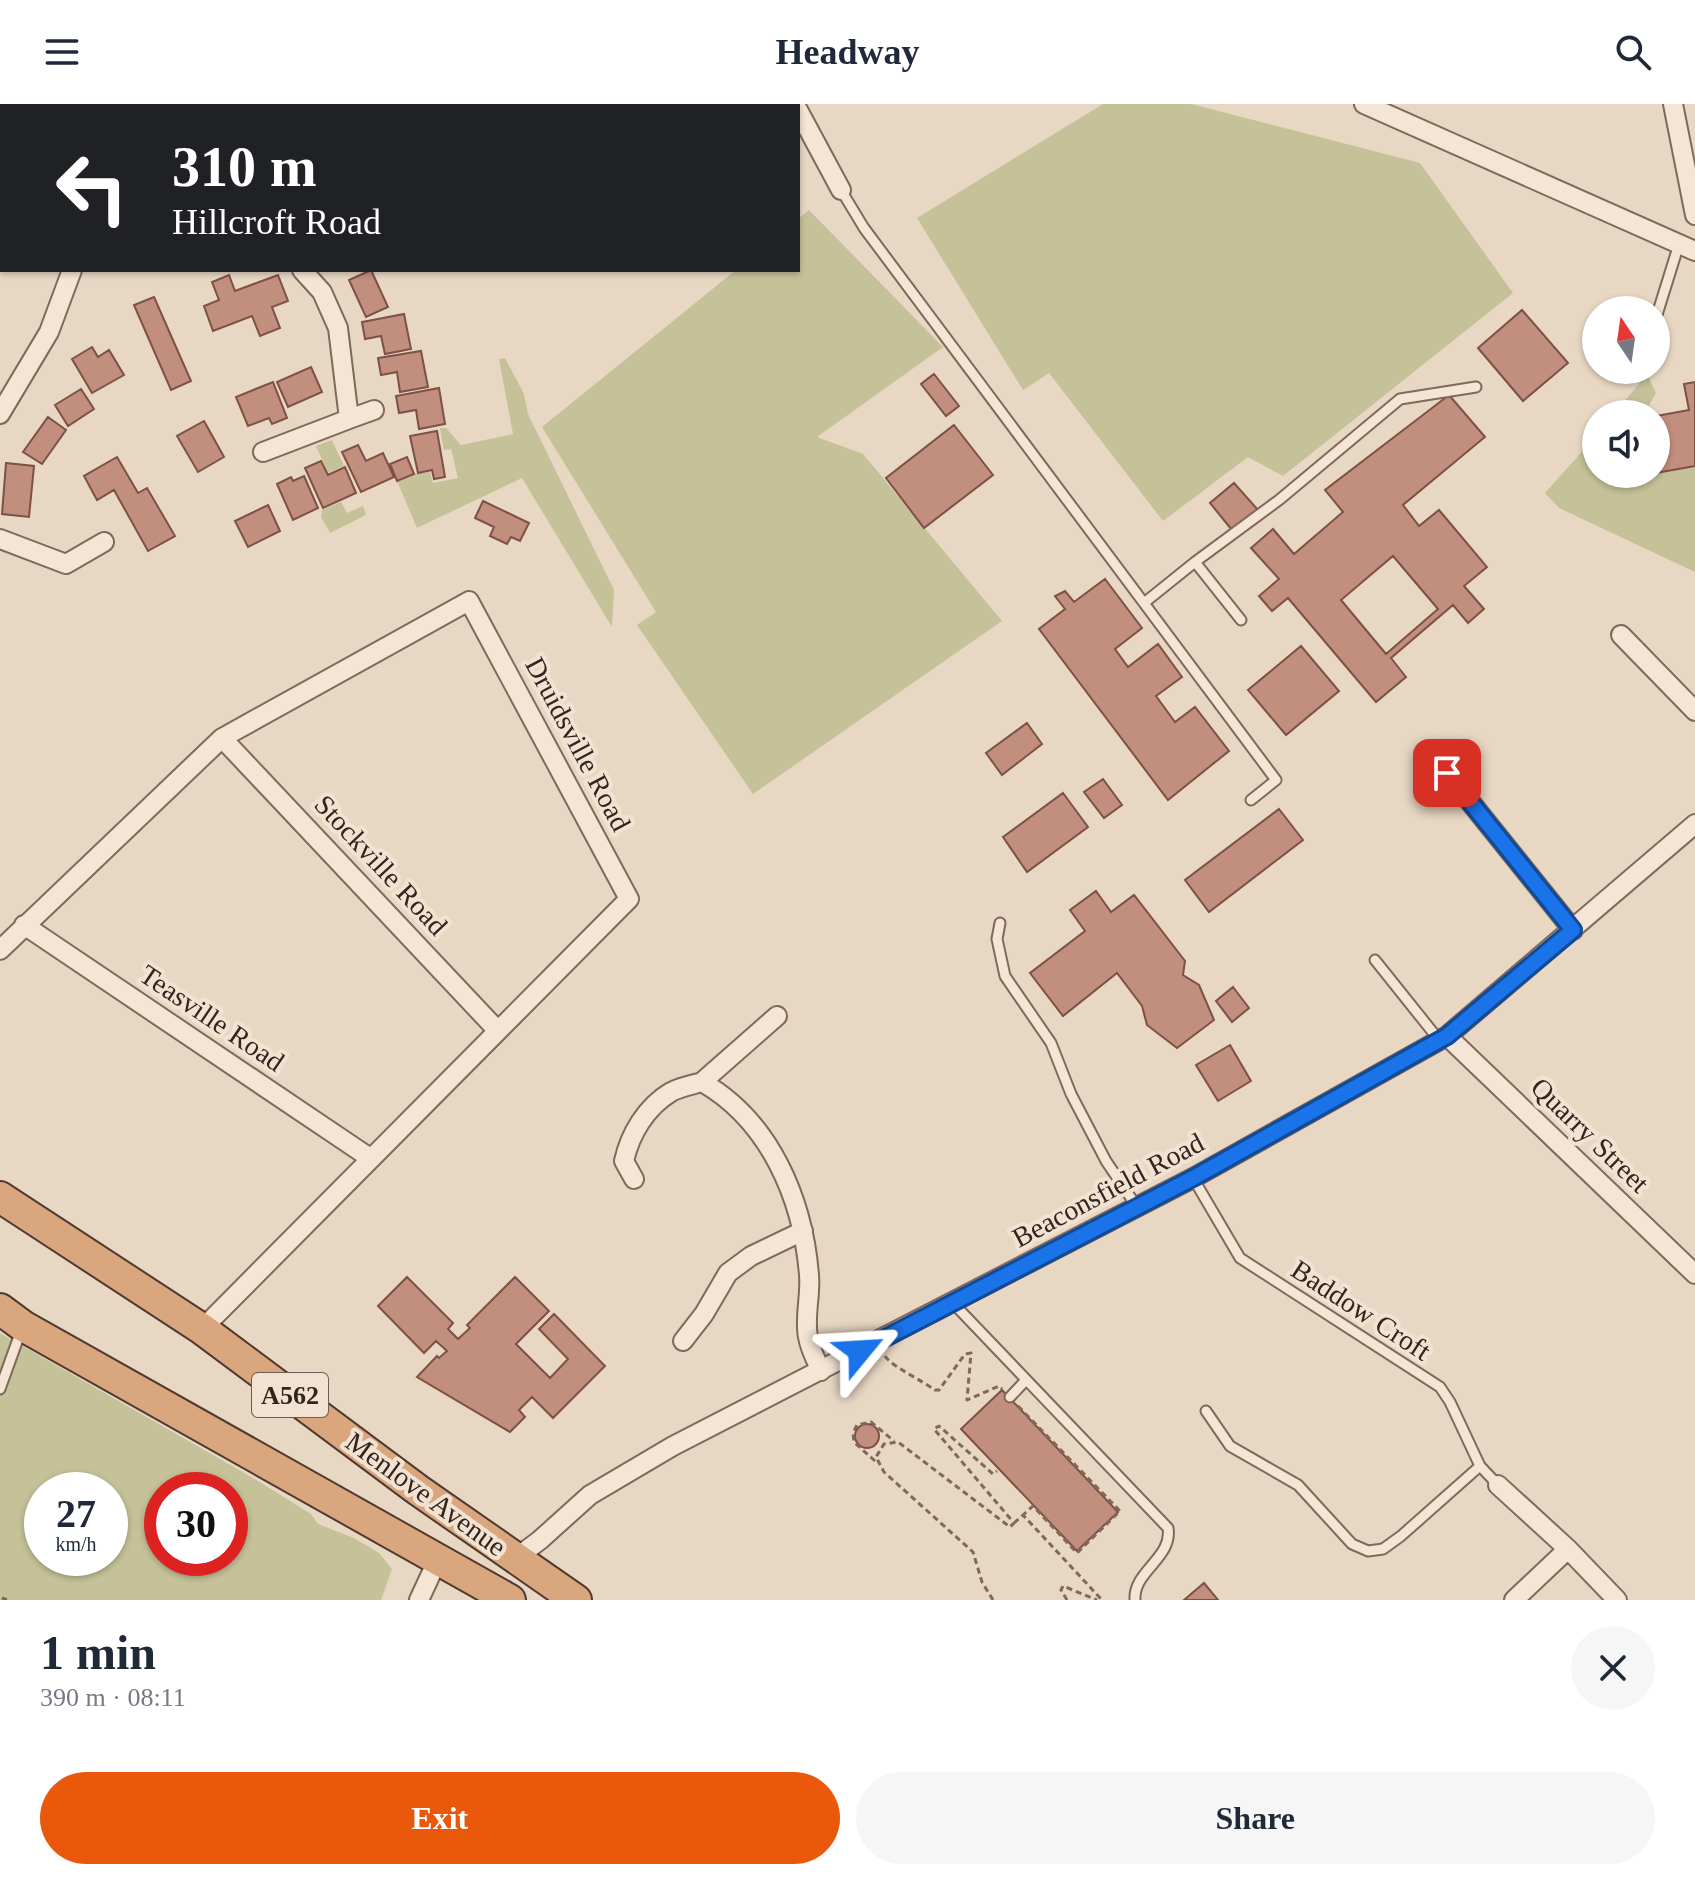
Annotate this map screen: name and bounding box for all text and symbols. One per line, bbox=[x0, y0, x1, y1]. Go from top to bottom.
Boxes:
icon: menu bbox=[40, 30, 84, 74]
icon: search bbox=[1611, 30, 1655, 74]
text: Headway bbox=[776, 32, 920, 72]
icon: left bbox=[40, 136, 144, 240]
text: 310 m bbox=[172, 136, 317, 198]
text: Hillcroft Road bbox=[172, 202, 381, 242]
north arrow bbox=[1582, 296, 1670, 384]
map controls bbox=[1582, 296, 1670, 488]
button: sound bbox=[1582, 400, 1670, 488]
street label: Druidsville Road bbox=[519, 652, 637, 836]
pin bbox=[1413, 739, 1481, 807]
icon: arrive bbox=[1425, 751, 1469, 795]
street label: Stockville Road bbox=[308, 789, 454, 941]
street label: Teasville Road bbox=[134, 959, 290, 1077]
street label: Quarry Street bbox=[1525, 1071, 1655, 1199]
street label: Beaconsfield Road bbox=[1007, 1126, 1209, 1254]
street label: Baddow Croft bbox=[1286, 1254, 1436, 1367]
position arrow bbox=[818, 1309, 902, 1393]
road number: A562 bbox=[252, 1373, 328, 1417]
street label: Menlove Avenue bbox=[340, 1426, 512, 1562]
speed limit sign: 30 bbox=[144, 1472, 248, 1576]
text: 27 bbox=[56, 1491, 96, 1536]
text: km/h bbox=[55, 1533, 97, 1555]
text: 1 min bbox=[40, 1626, 156, 1679]
button: close bbox=[1571, 1626, 1655, 1710]
text: 390 m · 08:11 bbox=[40, 1683, 186, 1712]
button: Exit bbox=[40, 1772, 840, 1864]
button: Share bbox=[856, 1772, 1655, 1864]

